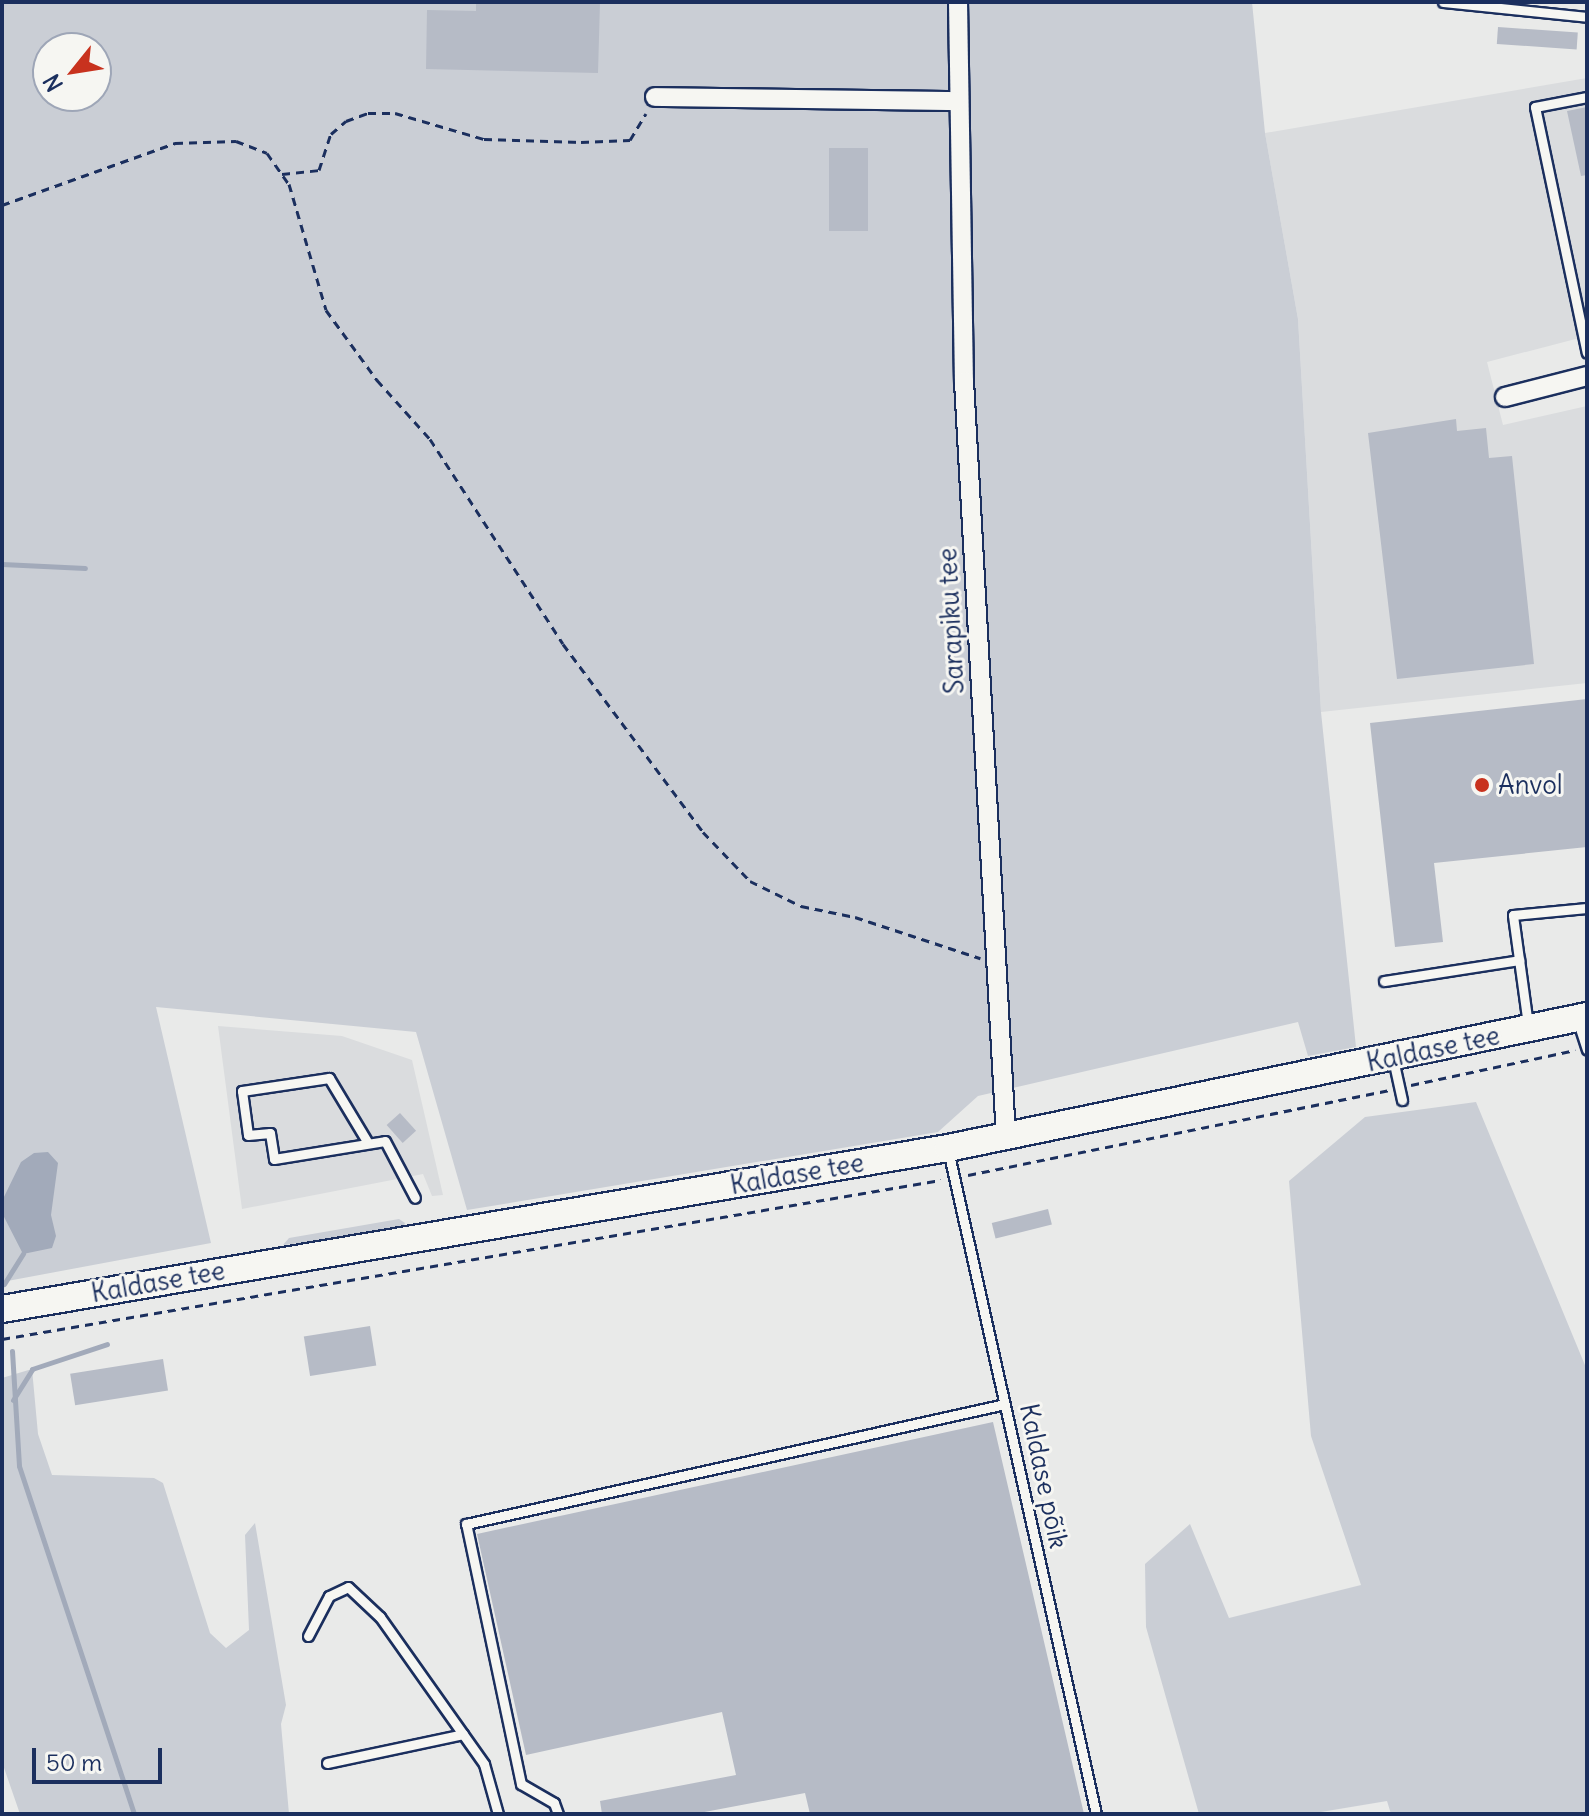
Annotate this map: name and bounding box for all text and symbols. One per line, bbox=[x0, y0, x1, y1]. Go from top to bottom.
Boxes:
north arrow bbox=[32, 32, 112, 112]
text: N bbox=[37, 69, 69, 97]
street label: Sarapiku tee bbox=[932, 547, 970, 695]
place label: Anvol bbox=[1498, 769, 1563, 801]
marker: Anvol bbox=[1473, 776, 1491, 794]
street label: Kaldase tee bbox=[1364, 1020, 1502, 1078]
street label: Kaldase tee bbox=[728, 1147, 866, 1201]
street label: Kaldase tee bbox=[89, 1255, 227, 1309]
street label: Kaldase põik bbox=[1013, 1401, 1075, 1551]
scale bar bbox=[36, 1732, 166, 1782]
text: 50 m bbox=[46, 1747, 102, 1777]

